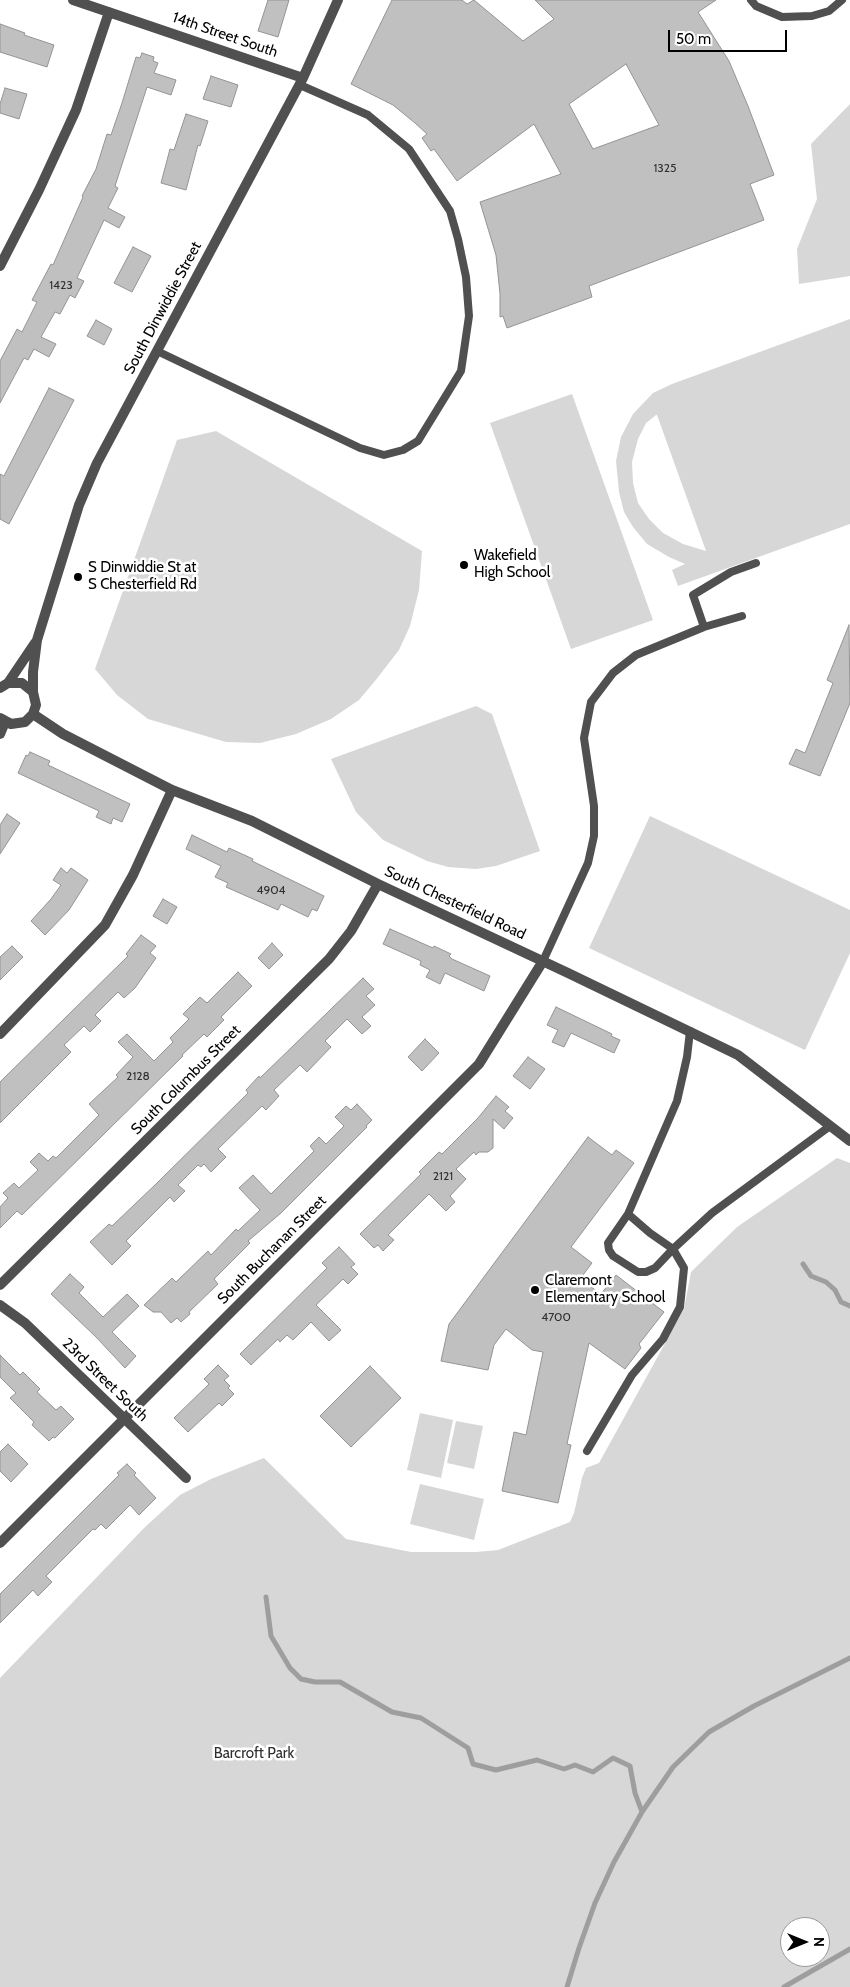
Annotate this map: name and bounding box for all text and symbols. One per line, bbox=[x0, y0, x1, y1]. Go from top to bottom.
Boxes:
street label: 14th Street South bbox=[170, 9, 280, 61]
scale bar bbox=[670, 20, 789, 52]
text: 50 m bbox=[676, 30, 711, 48]
house number: 1325 bbox=[653, 161, 677, 175]
street label: South Dinwiddie Street bbox=[121, 239, 205, 377]
house number: 1423 bbox=[49, 278, 73, 292]
place label: Wakefield High School bbox=[474, 547, 550, 582]
place label: S Dinwiddie St at S Chesterfield Rd bbox=[88, 559, 197, 594]
marker: Wakefield High School bbox=[458, 559, 470, 571]
marker: S Dinwiddie St at S Chesterfield Rd bbox=[72, 571, 84, 583]
street label: South Chesterfield Road bbox=[382, 862, 528, 944]
house number: 4904 bbox=[256, 883, 286, 897]
street label: South Columbus Street bbox=[127, 1021, 245, 1139]
house number: 2128 bbox=[126, 1069, 150, 1083]
house number: 2121 bbox=[433, 1169, 453, 1183]
street label: South Buchanan Street bbox=[214, 1192, 330, 1308]
place label: Claremont Elementary School bbox=[545, 1272, 665, 1307]
marker: Claremont Elementary School bbox=[529, 1284, 541, 1296]
house number: 4700 bbox=[541, 1310, 571, 1324]
street label: 23rd Street South bbox=[58, 1335, 152, 1425]
park label: Barcroft Park bbox=[214, 1745, 294, 1763]
north arrow bbox=[780, 1917, 830, 1967]
text: N bbox=[810, 1937, 828, 1947]

